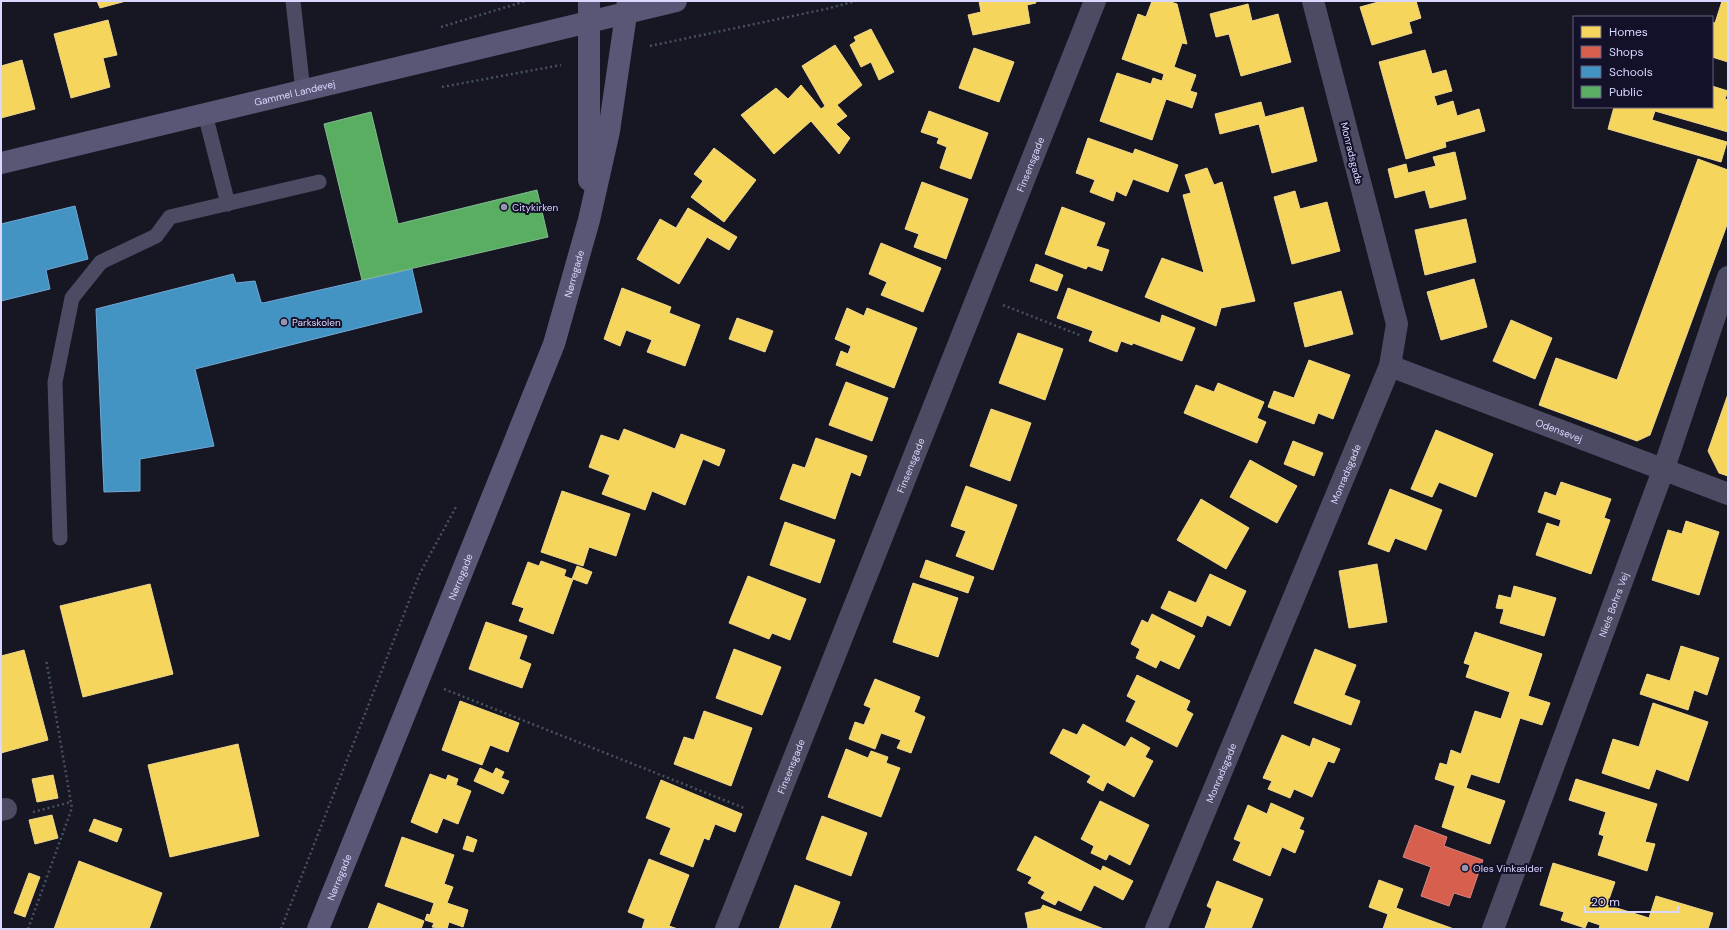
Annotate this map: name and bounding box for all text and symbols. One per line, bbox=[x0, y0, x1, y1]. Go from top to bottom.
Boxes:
legend bbox=[1573, 16, 1713, 108]
text: Homes bbox=[1609, 24, 1648, 40]
text: Shops bbox=[1609, 44, 1644, 60]
text: Schools bbox=[1609, 64, 1653, 80]
street label: Gammel Landevej bbox=[253, 77, 337, 109]
text: Public bbox=[1609, 84, 1643, 100]
street label: Monradsgade bbox=[1338, 121, 1366, 186]
street label: Finsensgade bbox=[1014, 135, 1047, 194]
place label: Citykirken bbox=[512, 201, 559, 214]
marker: Citykirken bbox=[499, 202, 509, 212]
street label: Nørregade bbox=[561, 248, 587, 299]
place label: Parkskolen bbox=[292, 316, 341, 329]
marker: Parkskolen bbox=[279, 317, 289, 327]
street label: Odensevej bbox=[1534, 416, 1584, 445]
street label: Finsensgade bbox=[894, 436, 928, 495]
street label: Monradsgade bbox=[1327, 442, 1364, 506]
street label: Nørregade bbox=[445, 551, 476, 602]
street label: Niels Bohrs Vej bbox=[1596, 571, 1632, 639]
street label: Finsensgade bbox=[774, 737, 808, 796]
street label: Monradsgade bbox=[1203, 741, 1240, 805]
street label: Nørregade bbox=[324, 852, 355, 902]
place label: Oles Vinkælder bbox=[1473, 862, 1543, 875]
marker: Oles Vinkælder bbox=[1460, 863, 1470, 873]
scale bar bbox=[1585, 888, 1678, 914]
text: 20 m bbox=[1591, 894, 1620, 910]

